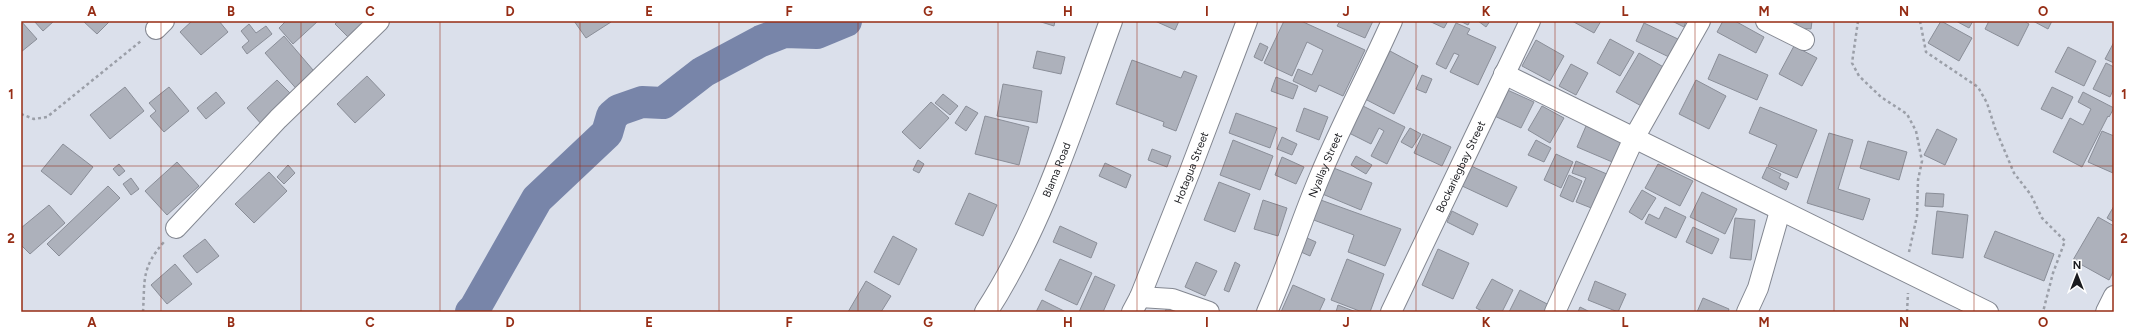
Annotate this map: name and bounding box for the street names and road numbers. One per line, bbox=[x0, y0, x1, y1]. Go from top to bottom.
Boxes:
street label: Bockariegbay Street bbox=[1433, 119, 1488, 215]
street label: Hotagua Street bbox=[1172, 130, 1211, 206]
street label: Nyallay Street bbox=[1306, 131, 1345, 200]
street label: Blama Road bbox=[1040, 141, 1074, 199]

